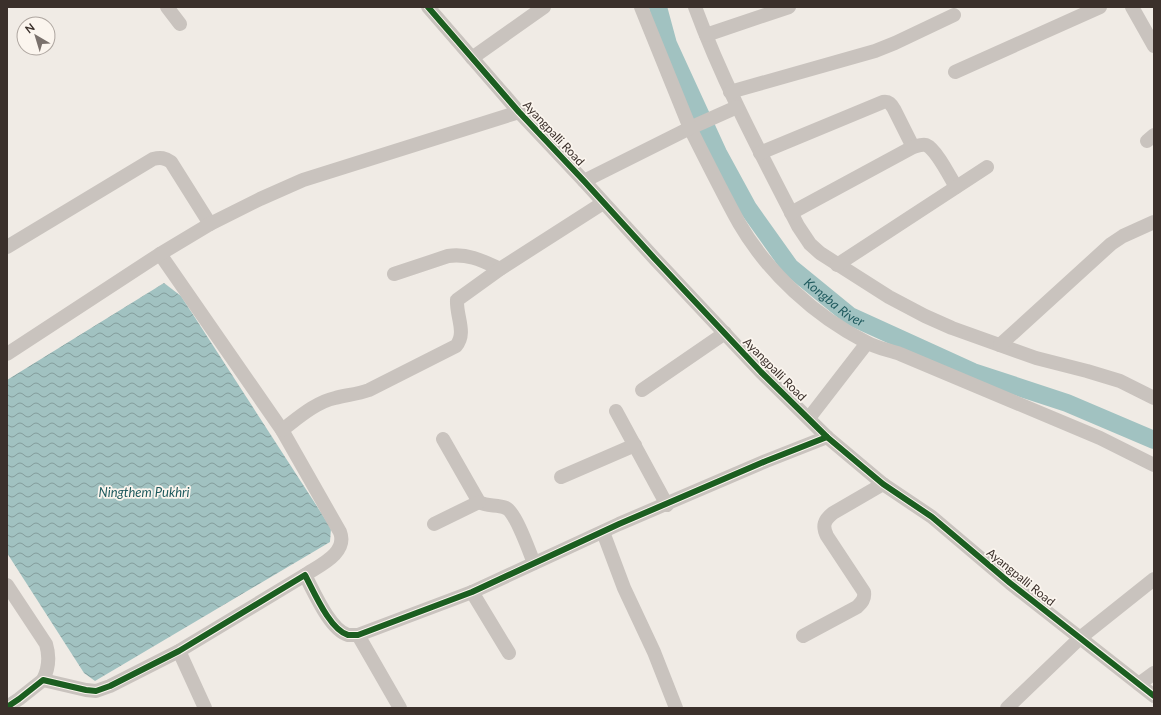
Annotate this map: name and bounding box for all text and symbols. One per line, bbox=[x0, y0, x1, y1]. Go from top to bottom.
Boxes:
north arrow bbox=[16, 16, 56, 56]
text: N bbox=[22, 20, 37, 35]
street label: Ayangpalli Road bbox=[520, 97, 588, 169]
water label: Kongba River bbox=[801, 274, 867, 330]
street label: Ayangpalli Road bbox=[740, 334, 810, 404]
water label: Ningthem Pukhri bbox=[99, 484, 189, 500]
street label: Ayangpalli Road bbox=[984, 545, 1058, 609]

